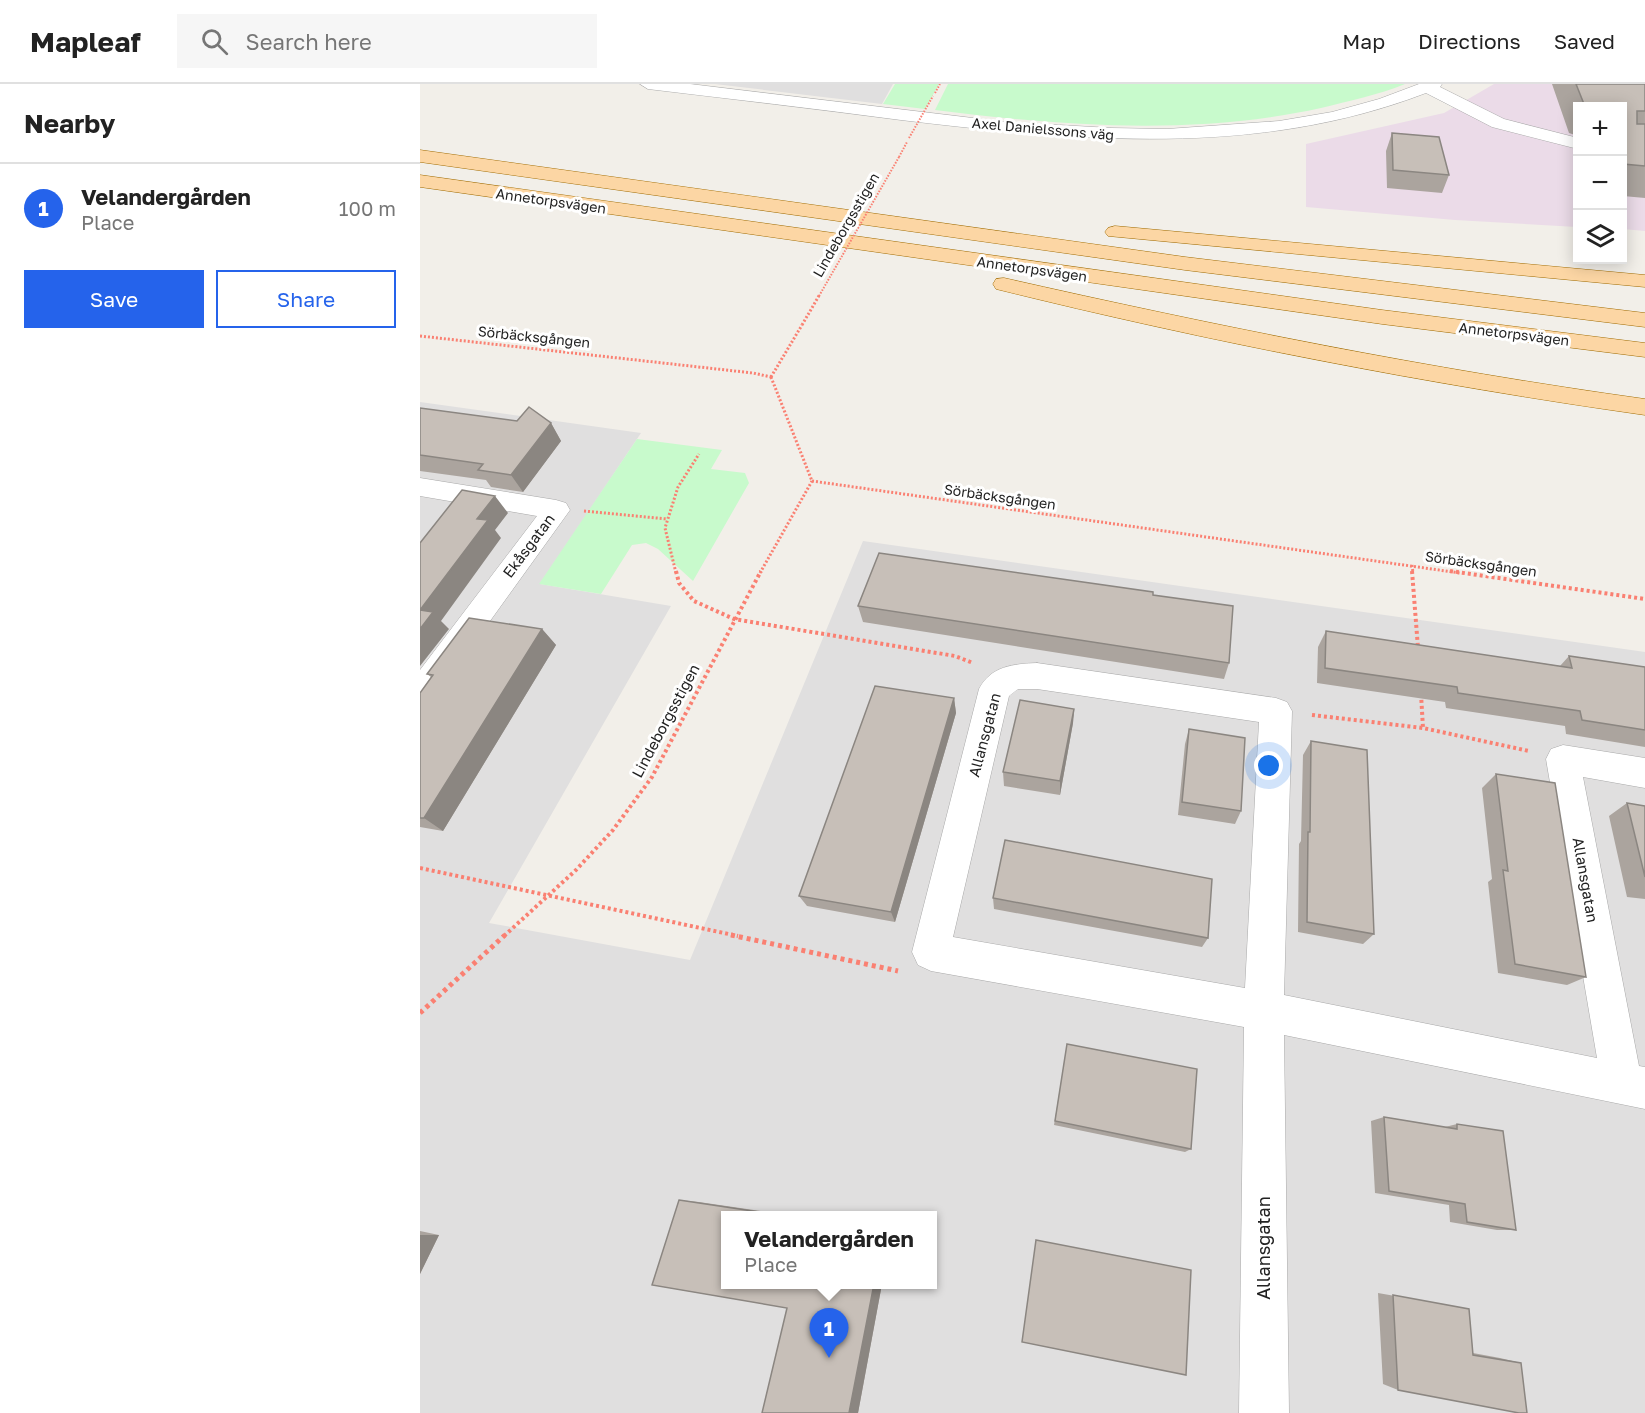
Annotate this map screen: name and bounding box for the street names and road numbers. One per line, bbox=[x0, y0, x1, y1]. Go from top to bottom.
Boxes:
street label: Axel Danielssons väg bbox=[971, 114, 1115, 143]
street label: Lindeborgsstigen bbox=[809, 170, 882, 280]
street label: Annetorpsvägen bbox=[495, 184, 607, 217]
street label: Annetorpsvägen bbox=[976, 252, 1088, 285]
street label: Annetorpsvägen bbox=[1458, 318, 1570, 349]
street label: Sörbäcksgången bbox=[477, 322, 591, 351]
street label: Sörbäcksgången bbox=[943, 480, 1057, 513]
street label: Ekåsgatan bbox=[498, 510, 558, 581]
street label: Sörbäcksgången bbox=[1424, 547, 1538, 580]
street label: Lindeborgsstigen bbox=[628, 661, 703, 780]
street label: Allansgatan bbox=[964, 691, 1004, 779]
street label: Allansgatan bbox=[1570, 836, 1602, 924]
street label: Allansgatan bbox=[1252, 1196, 1274, 1300]

